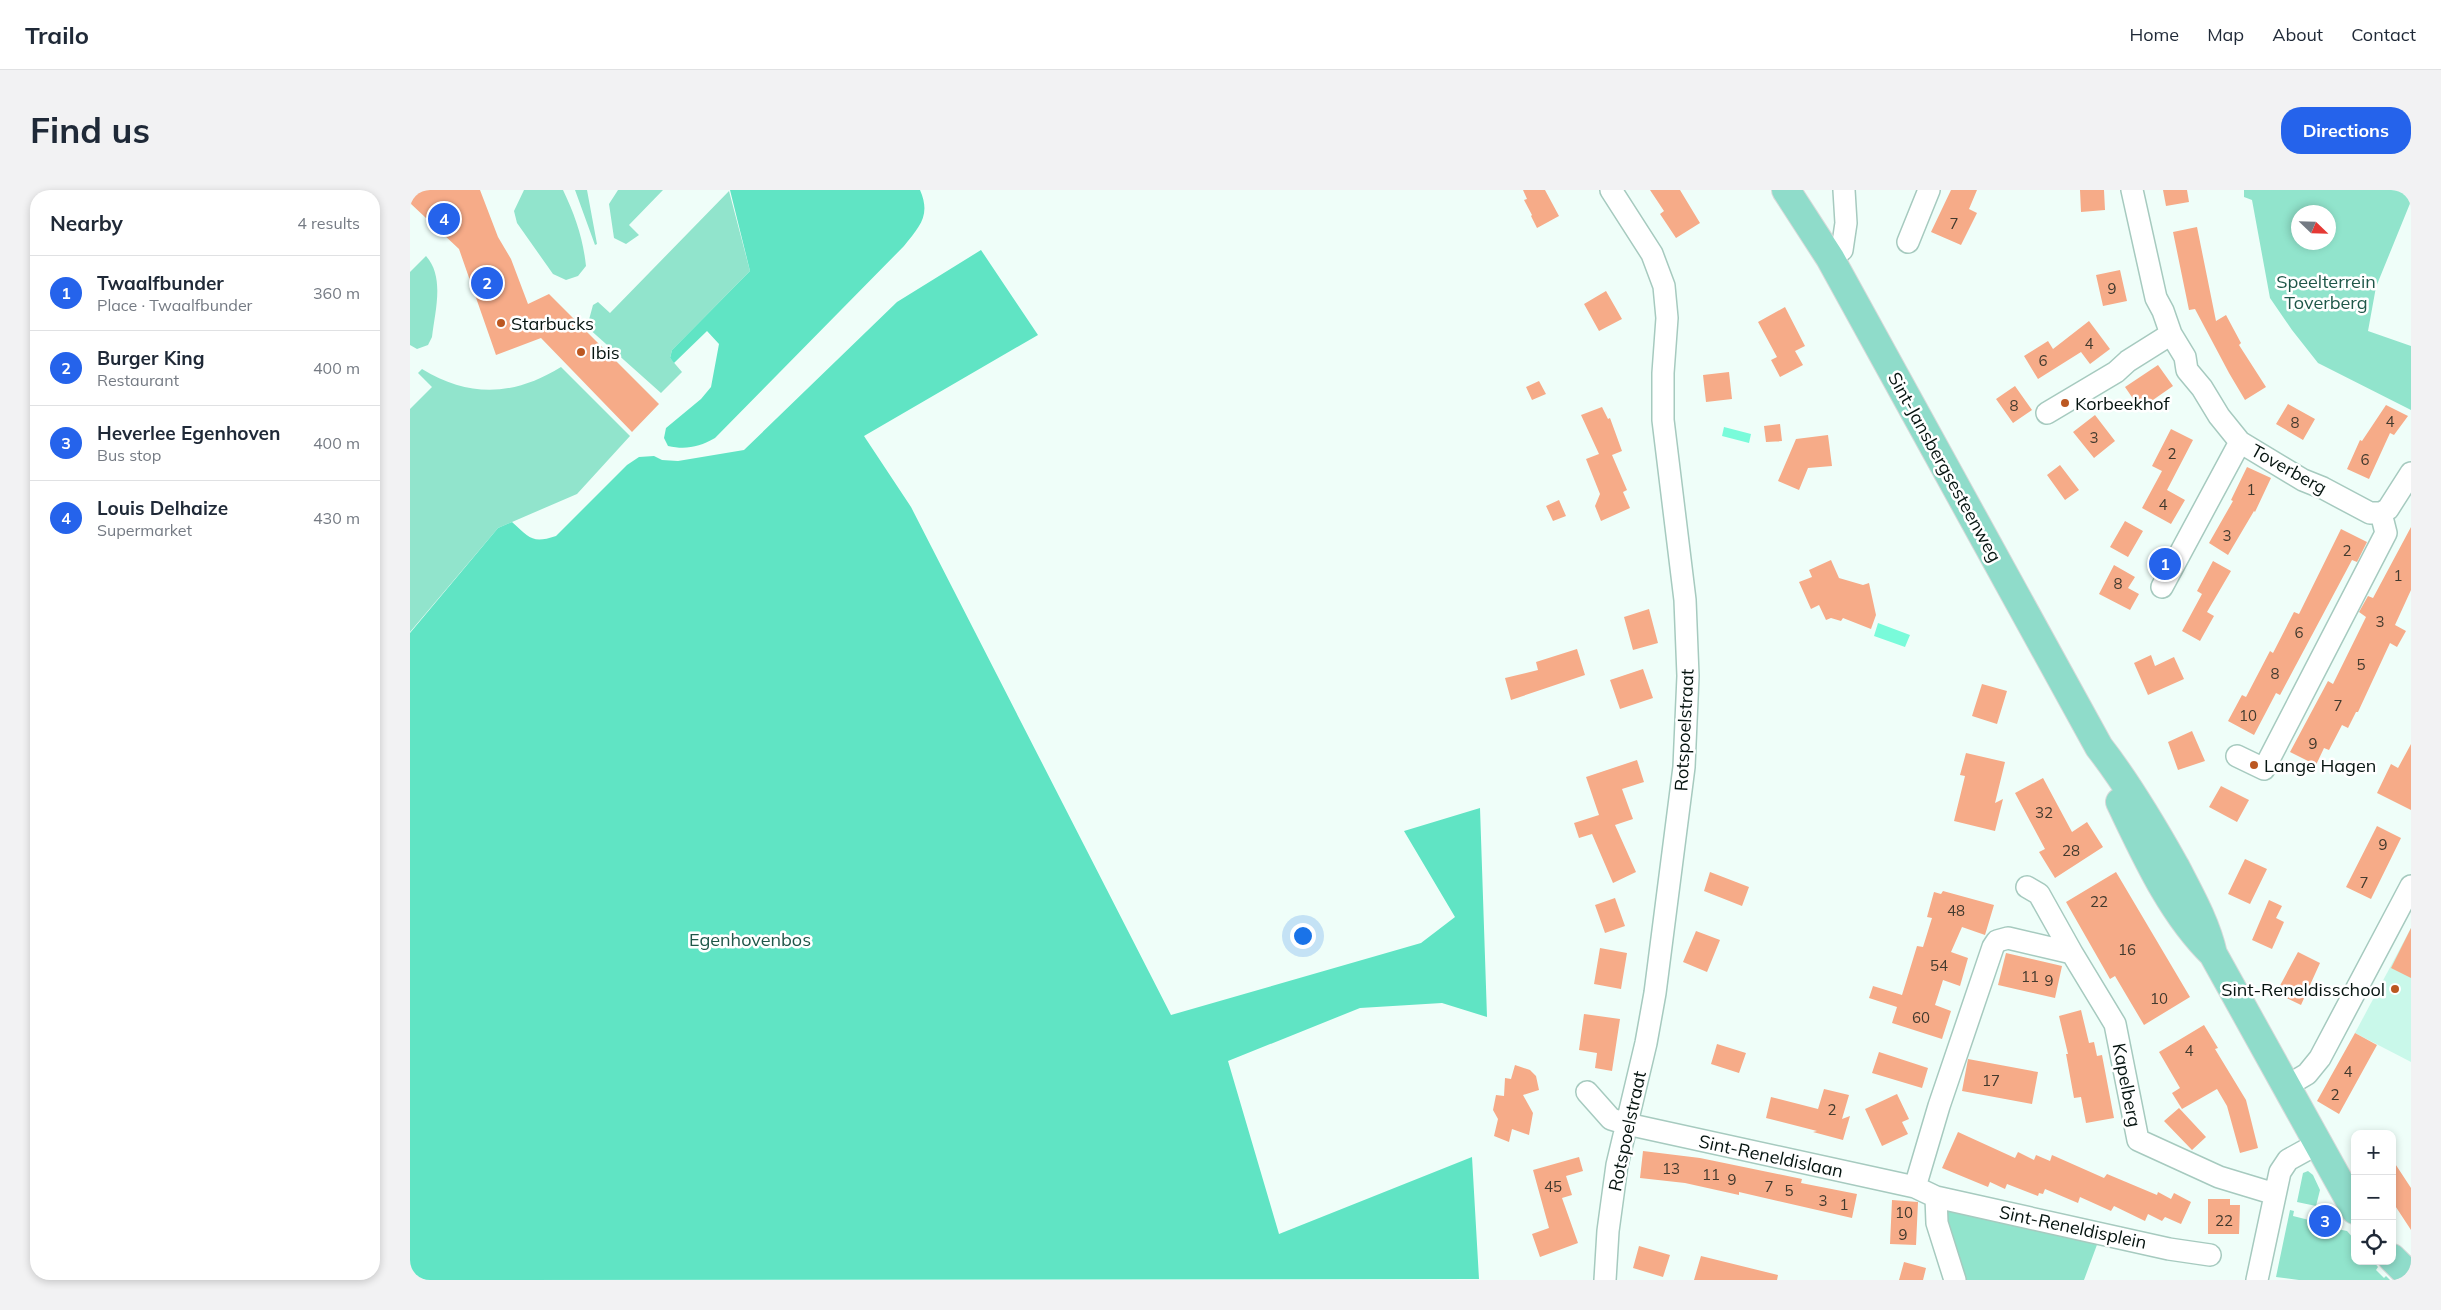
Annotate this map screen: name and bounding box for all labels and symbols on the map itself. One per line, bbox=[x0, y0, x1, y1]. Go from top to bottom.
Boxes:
pin: 4 bbox=[428, 200, 460, 238]
north arrow bbox=[2291, 205, 2336, 250]
house number: 7 bbox=[1949, 214, 1959, 233]
pin: 2 bbox=[471, 264, 503, 302]
park label: Speelterrein Toverberg bbox=[2276, 270, 2376, 314]
house number: 9 bbox=[2107, 279, 2117, 298]
place label: Starbucks bbox=[511, 312, 594, 335]
marker: Starbucks bbox=[495, 317, 507, 329]
house number: 4 bbox=[2084, 334, 2094, 353]
place label: Ibis bbox=[591, 341, 620, 364]
marker: Ibis bbox=[575, 346, 587, 358]
house number: 6 bbox=[2038, 351, 2048, 370]
street label: Sint-Jansbergsesteenweg bbox=[1883, 368, 2007, 566]
place label: Korbeekhof bbox=[2075, 392, 2170, 415]
house number: 8 bbox=[2009, 396, 2019, 415]
marker: Korbeekhof bbox=[2059, 397, 2071, 409]
house number: 4 bbox=[2385, 412, 2395, 431]
house number: 8 bbox=[2290, 413, 2300, 432]
house number: 3 bbox=[2089, 428, 2099, 447]
street label: Toverberg bbox=[2247, 439, 2331, 499]
house number: 2 bbox=[2167, 444, 2177, 463]
house number: 6 bbox=[2360, 450, 2370, 469]
house number: 1 bbox=[2246, 480, 2256, 499]
house number: 4 bbox=[2158, 495, 2168, 514]
house number: 3 bbox=[2222, 526, 2232, 545]
house number: 2 bbox=[2342, 541, 2352, 560]
pin: 1 bbox=[2149, 545, 2181, 583]
house number: 1 bbox=[2393, 566, 2403, 585]
house number: 8 bbox=[2113, 574, 2123, 593]
house number: 3 bbox=[2375, 612, 2385, 631]
house number: 6 bbox=[2294, 623, 2304, 642]
house number: 5 bbox=[2356, 655, 2366, 674]
house number: 8 bbox=[2270, 664, 2280, 683]
street label: Rotspoelstraat bbox=[1669, 668, 1699, 792]
house number: 7 bbox=[2333, 696, 2343, 715]
house number: 10 bbox=[2239, 706, 2257, 725]
house number: 9 bbox=[2308, 734, 2318, 753]
place label: Lange Hagen bbox=[2264, 754, 2376, 777]
marker: Lange Hagen bbox=[2248, 759, 2260, 771]
house number: 32 bbox=[2035, 803, 2053, 822]
house number: 9 bbox=[2378, 835, 2388, 854]
house number: 28 bbox=[2062, 841, 2080, 860]
house number: 7 bbox=[2359, 873, 2369, 892]
house number: 22 bbox=[2090, 892, 2108, 911]
house number: 48 bbox=[1947, 901, 1965, 920]
your location bbox=[1290, 923, 1316, 949]
park label: Egenhovenbos bbox=[689, 928, 811, 951]
house number: 16 bbox=[2118, 940, 2136, 959]
house number: 54 bbox=[1930, 956, 1948, 975]
house number: 11 bbox=[2021, 967, 2039, 986]
house number: 9 bbox=[2044, 971, 2054, 990]
place label: Sint-Reneldisschool bbox=[2221, 978, 2385, 1001]
marker: Sint-Reneldisschool bbox=[2389, 983, 2401, 995]
house number: 10 bbox=[2150, 989, 2168, 1008]
house number: 60 bbox=[1912, 1008, 1930, 1027]
street label: Kapelberg bbox=[2108, 1041, 2146, 1129]
house number: 4 bbox=[2184, 1041, 2194, 1060]
house number: 4 bbox=[2343, 1062, 2353, 1081]
street label: Rotspoelstraat bbox=[1603, 1069, 1651, 1193]
house number: 17 bbox=[1982, 1071, 2000, 1090]
house number: 2 bbox=[2330, 1085, 2340, 1104]
house number: 2 bbox=[1827, 1100, 1837, 1119]
street label: Sint-Reneldislaan bbox=[1697, 1129, 1845, 1183]
house number: 13 bbox=[1662, 1159, 1680, 1178]
house number: 11 bbox=[1702, 1165, 1720, 1184]
house number: 9 bbox=[1727, 1170, 1737, 1189]
house number: 45 bbox=[1544, 1177, 1562, 1196]
house number: 7 bbox=[1764, 1177, 1774, 1196]
house number: 5 bbox=[1784, 1181, 1794, 1200]
house number: 3 bbox=[1818, 1191, 1828, 1210]
house number: 1 bbox=[1839, 1195, 1849, 1214]
street label: Sint-Reneldisplein bbox=[1997, 1200, 2149, 1254]
pin: 3 bbox=[2309, 1202, 2341, 1240]
house number: 10 bbox=[1895, 1203, 1913, 1222]
house number: 22 bbox=[2215, 1211, 2233, 1230]
house number: 9 bbox=[1898, 1225, 1908, 1244]

